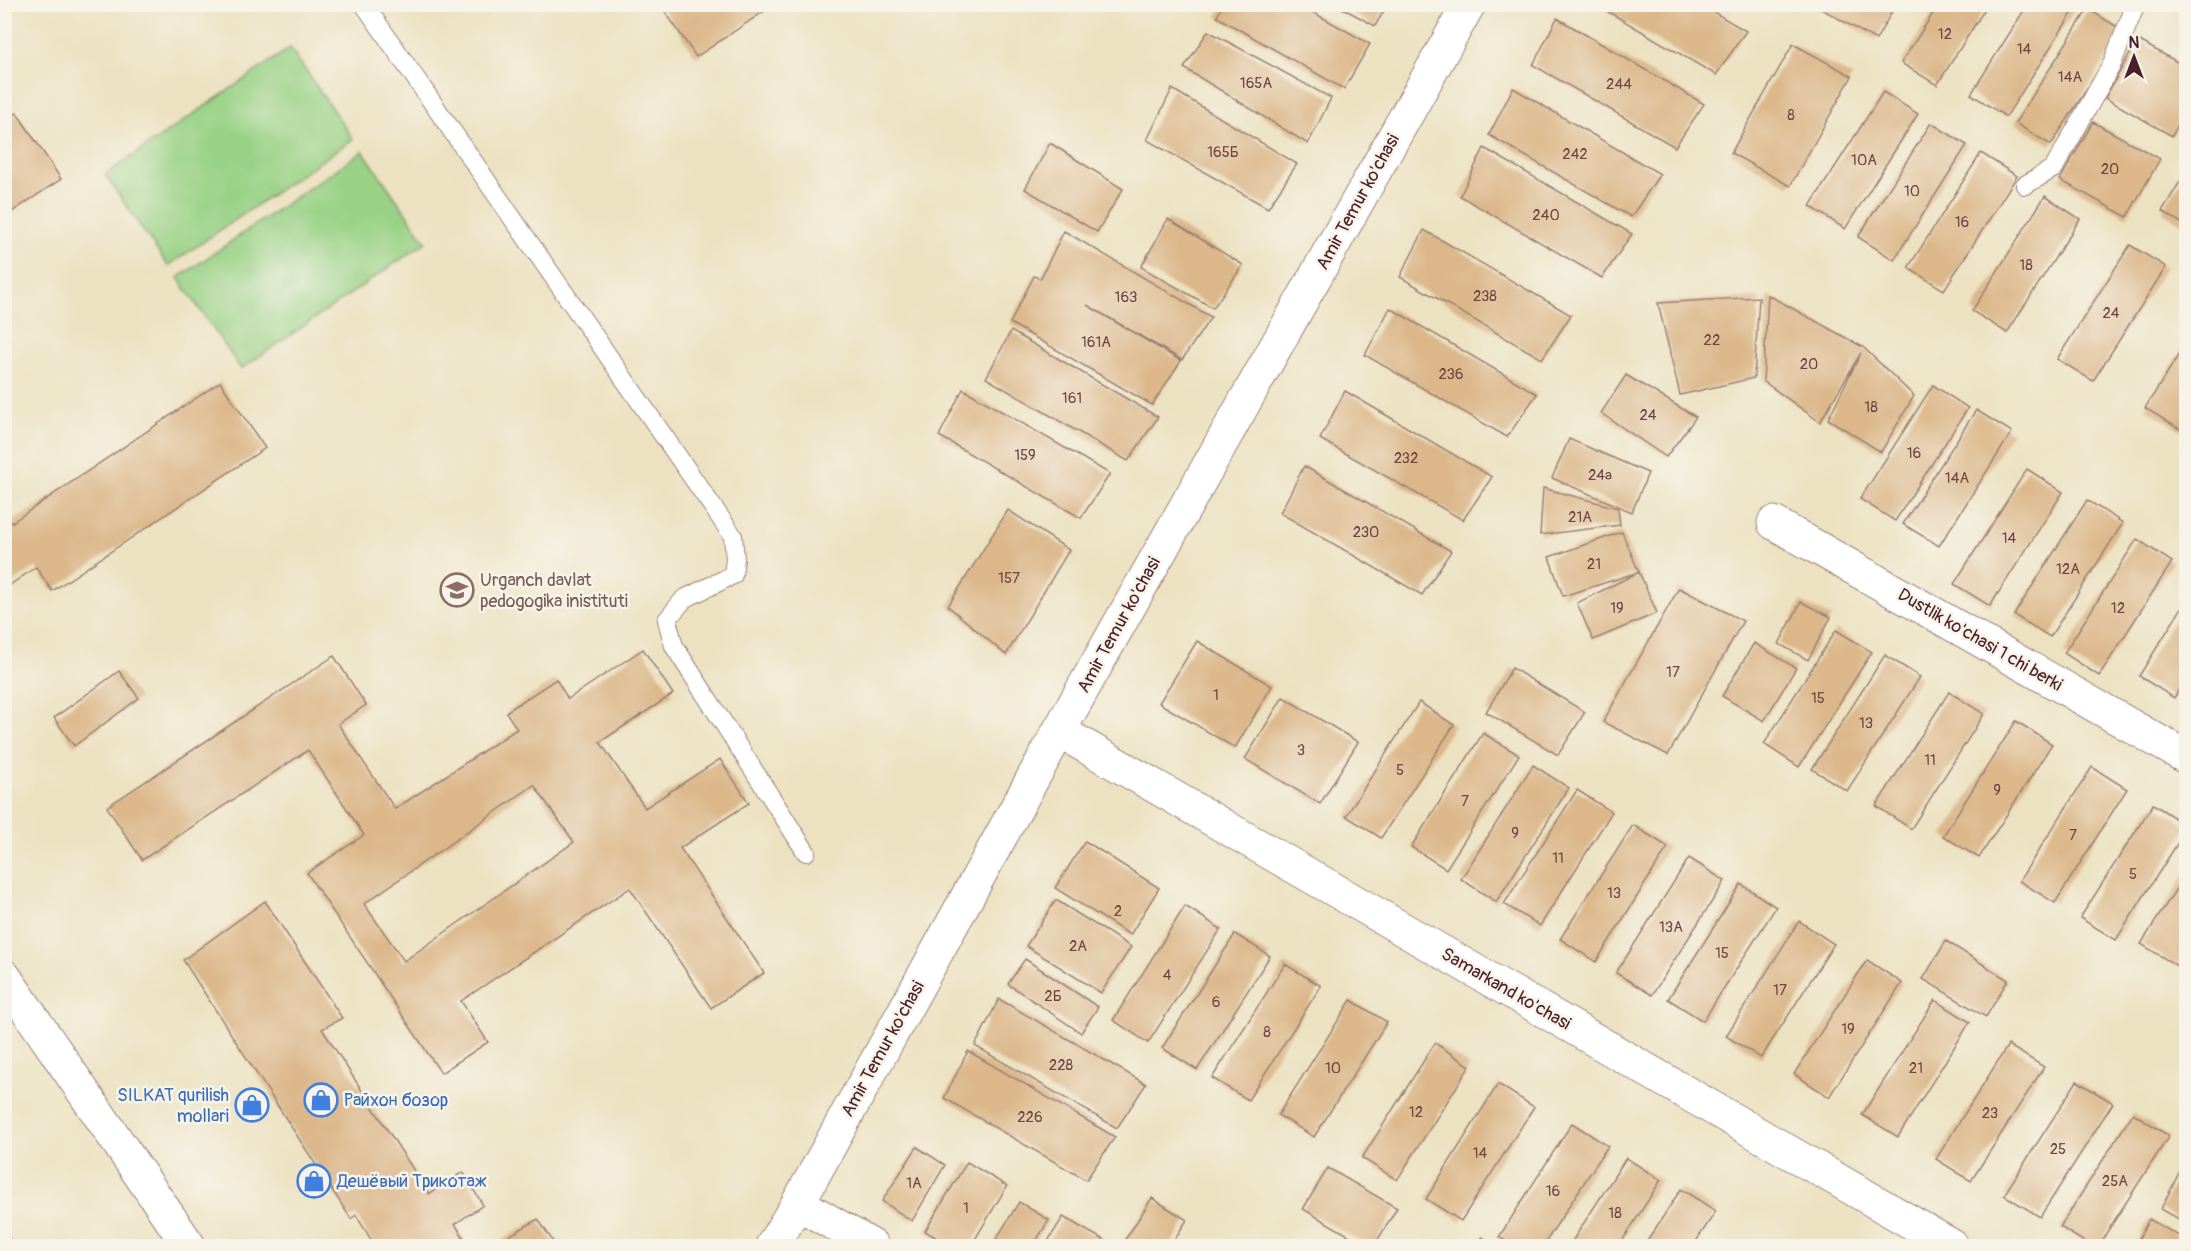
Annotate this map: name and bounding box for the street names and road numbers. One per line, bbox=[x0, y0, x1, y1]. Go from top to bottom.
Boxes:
street label: Amir Temur ko'chasi bbox=[1311, 130, 1405, 274]
street label: Amir Temur ko'chasi bbox=[1072, 553, 1166, 697]
street label: Dustlik ko'chasi 1 chi berki bbox=[1893, 583, 2067, 697]
street label: Samarkand ko'chasi bbox=[1437, 943, 1575, 1035]
street label: Amir Temur ko'chasi bbox=[836, 977, 930, 1121]

